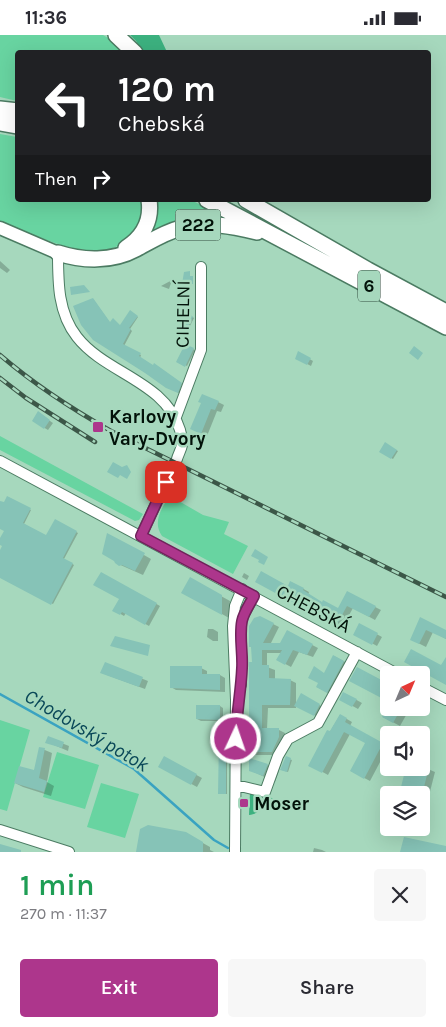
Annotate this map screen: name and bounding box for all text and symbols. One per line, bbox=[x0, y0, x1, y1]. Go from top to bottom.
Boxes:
text: 11:36 bbox=[25, 7, 67, 29]
text: 120 m bbox=[118, 69, 216, 110]
icon: left bbox=[35, 70, 100, 135]
text: Chebská bbox=[118, 111, 205, 137]
icon: right bbox=[87, 165, 115, 193]
text: Then bbox=[35, 168, 77, 190]
road number: 222 bbox=[176, 209, 220, 241]
road number: 6 bbox=[358, 271, 380, 301]
street label: CIHELNÍ bbox=[170, 279, 195, 348]
place label: Karlovy Vary-Dvory bbox=[109, 406, 206, 450]
marker: Karlovy Vary-Dvory bbox=[91, 420, 105, 434]
pin bbox=[145, 461, 187, 503]
icon: arrive bbox=[152, 468, 180, 496]
street label: CHEBSKÁ bbox=[273, 579, 355, 638]
north arrow bbox=[380, 666, 430, 716]
map controls bbox=[380, 666, 430, 836]
water label: Chodovský potok bbox=[20, 684, 154, 777]
position arrow bbox=[209, 712, 261, 764]
button: sound bbox=[380, 726, 430, 776]
button: layers bbox=[380, 786, 430, 836]
place label: Moser bbox=[254, 793, 309, 815]
marker: Moser bbox=[238, 797, 250, 809]
text: 1 min bbox=[20, 867, 94, 903]
button: close bbox=[374, 869, 426, 921]
text: 270 m · 11:37 bbox=[20, 904, 107, 923]
button: Exit bbox=[20, 959, 218, 1017]
button: Share bbox=[228, 959, 426, 1017]

